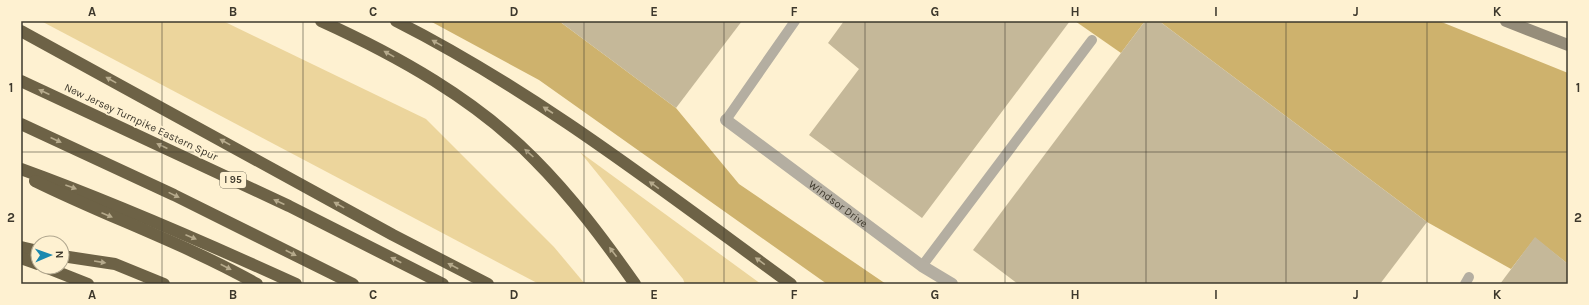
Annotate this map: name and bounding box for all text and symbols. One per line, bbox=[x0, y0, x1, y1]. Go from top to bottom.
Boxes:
text: A bbox=[88, 4, 96, 19]
text: B bbox=[229, 4, 237, 19]
text: C bbox=[369, 4, 377, 19]
text: D bbox=[510, 4, 519, 19]
text: E bbox=[650, 4, 658, 19]
text: F bbox=[790, 4, 798, 19]
text: G bbox=[931, 4, 939, 19]
text: H bbox=[1070, 4, 1080, 19]
text: I bbox=[1214, 4, 1218, 19]
text: J bbox=[1353, 4, 1359, 19]
text: K bbox=[1493, 4, 1502, 19]
one-way arrow bbox=[431, 40, 443, 47]
one-way arrow bbox=[383, 50, 395, 57]
one-way arrow bbox=[105, 76, 117, 83]
text: 1 bbox=[9, 80, 13, 95]
text: 1 bbox=[1576, 80, 1580, 95]
street label: New Jersey Turnpike Eastern Spur bbox=[62, 81, 220, 163]
one-way arrow bbox=[38, 89, 49, 95]
one-way arrow bbox=[543, 106, 554, 113]
one-way arrow bbox=[51, 137, 62, 143]
one-way arrow bbox=[219, 139, 230, 146]
one-way arrow bbox=[156, 143, 168, 149]
one-way arrow bbox=[523, 149, 534, 158]
road number: I 95 bbox=[220, 172, 246, 188]
street label: Windsor Drive bbox=[806, 177, 871, 230]
one-way arrow bbox=[649, 180, 660, 189]
one-way arrow bbox=[65, 185, 77, 191]
one-way arrow bbox=[168, 192, 180, 198]
one-way arrow bbox=[274, 199, 285, 205]
one-way arrow bbox=[333, 202, 344, 208]
text: 2 bbox=[7, 210, 15, 225]
text: 2 bbox=[1574, 210, 1582, 225]
one-way arrow bbox=[102, 212, 114, 218]
north arrow bbox=[30, 235, 70, 275]
one-way arrow bbox=[185, 235, 197, 241]
one-way arrow bbox=[609, 247, 617, 258]
text: N bbox=[53, 250, 66, 259]
one-way arrow bbox=[285, 250, 296, 256]
one-way arrow bbox=[390, 257, 401, 263]
one-way arrow bbox=[754, 257, 765, 265]
one-way arrow bbox=[94, 259, 107, 265]
one-way arrow bbox=[447, 263, 459, 269]
one-way arrow bbox=[220, 264, 232, 270]
text: A bbox=[88, 287, 96, 302]
text: B bbox=[229, 287, 237, 302]
text: C bbox=[369, 287, 377, 302]
text: D bbox=[510, 287, 519, 302]
text: E bbox=[650, 287, 658, 302]
text: F bbox=[790, 287, 798, 302]
text: G bbox=[931, 287, 939, 302]
text: H bbox=[1070, 287, 1080, 302]
text: I bbox=[1214, 287, 1218, 302]
text: J bbox=[1353, 287, 1359, 302]
text: K bbox=[1493, 287, 1502, 302]

